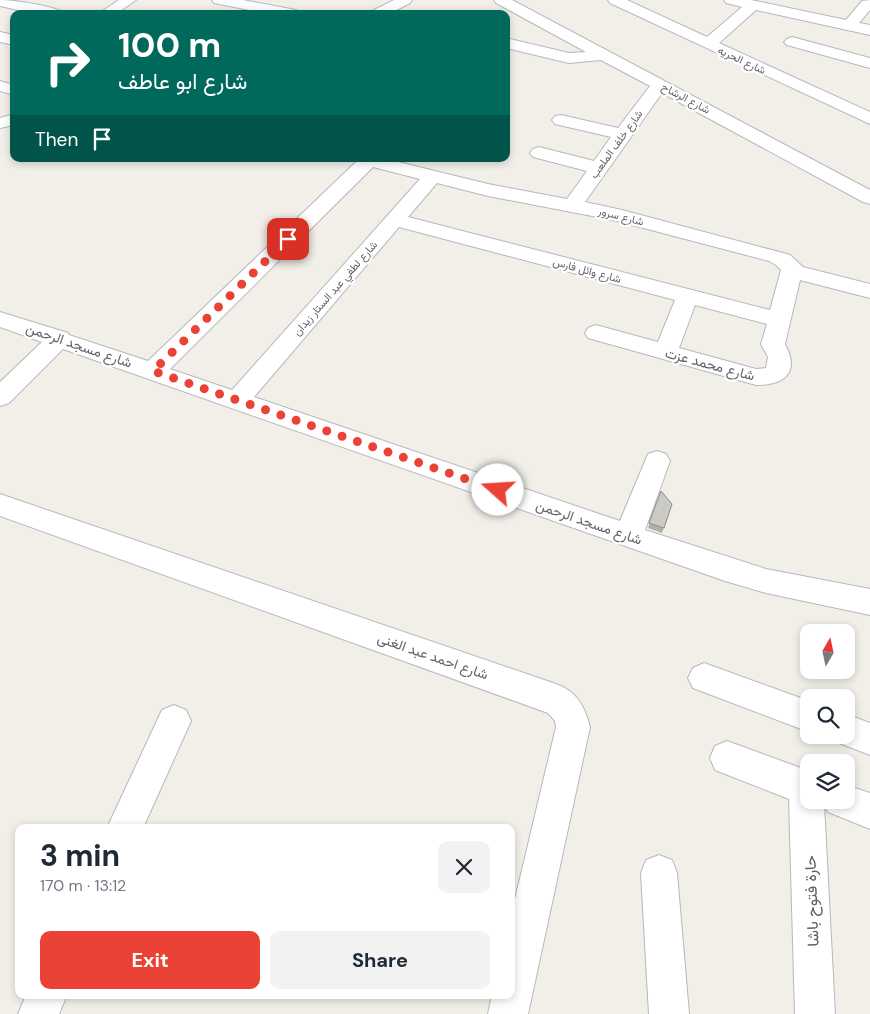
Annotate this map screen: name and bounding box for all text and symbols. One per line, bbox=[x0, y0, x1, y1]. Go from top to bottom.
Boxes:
text: 100 m bbox=[118, 22, 221, 68]
icon: right bbox=[35, 30, 100, 95]
street label: شارع الحريه bbox=[715, 43, 769, 78]
text: شارع ابو عاطف bbox=[118, 67, 247, 96]
street label: شارع الرشاح bbox=[659, 79, 713, 118]
street label: شارع خلف الملعب bbox=[586, 107, 646, 182]
icon: arrive bbox=[88, 125, 116, 153]
text: Then bbox=[35, 127, 78, 152]
street label: شارع سرور bbox=[596, 203, 646, 229]
pin bbox=[267, 218, 309, 260]
icon: arrive bbox=[274, 225, 302, 253]
street label: شارع لطفي عبد الستار زيدان bbox=[290, 237, 383, 340]
street label: شارع وائل فارس bbox=[551, 254, 623, 287]
street label: شارع مسجد الرحمن bbox=[23, 318, 134, 373]
street label: شارع محمد عزت bbox=[663, 343, 757, 387]
position arrow bbox=[471, 463, 523, 515]
street label: شارع مسجد الرحمن bbox=[533, 495, 644, 550]
north arrow bbox=[800, 624, 855, 679]
map controls bbox=[800, 624, 855, 809]
street label: شارع احمد عبد الغنى bbox=[375, 629, 491, 685]
button: search bbox=[800, 689, 855, 744]
button: layers bbox=[800, 754, 855, 809]
text: 3 min bbox=[40, 836, 120, 875]
button: close bbox=[438, 841, 490, 893]
street label: حارة فتوح باشا bbox=[799, 854, 825, 947]
text: 170 m · 13:12 bbox=[40, 875, 126, 896]
button: Exit bbox=[40, 931, 260, 989]
button: Share bbox=[270, 931, 490, 989]

